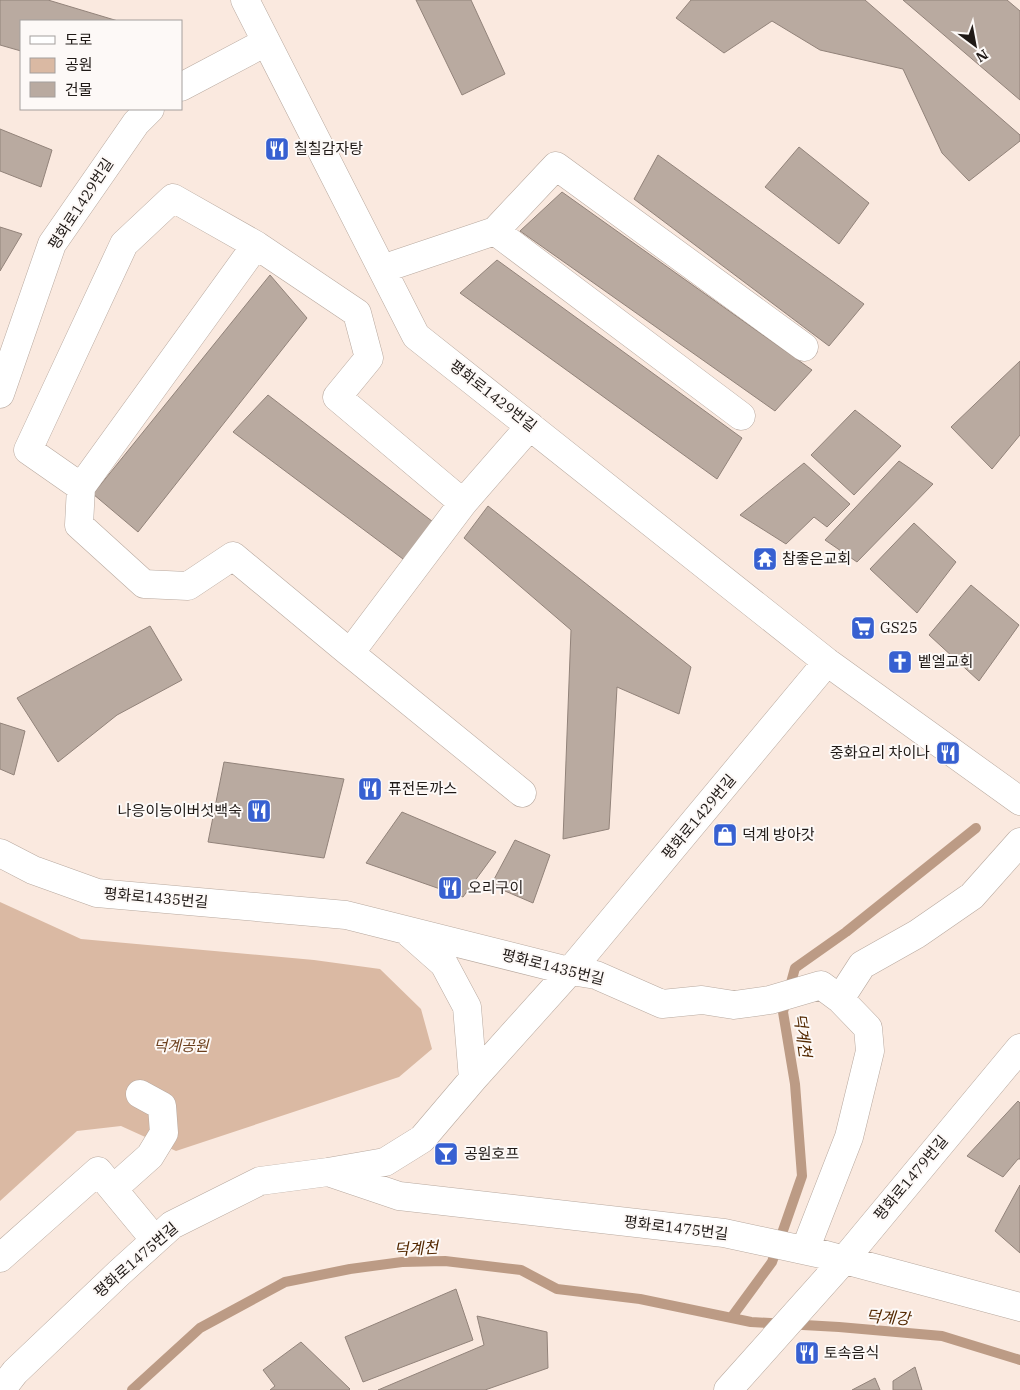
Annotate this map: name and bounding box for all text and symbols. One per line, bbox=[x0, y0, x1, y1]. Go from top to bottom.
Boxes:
legend bbox=[20, 20, 182, 110]
north arrow bbox=[950, 20, 1000, 70]
text: 도로 bbox=[65, 30, 93, 49]
text: N bbox=[972, 45, 991, 67]
text: 공원 bbox=[65, 55, 93, 74]
text: 건물 bbox=[65, 80, 93, 99]
restaurant icon: 칠칠감자탕 bbox=[264, 136, 290, 162]
place label: 칠칠감자탕 bbox=[294, 139, 363, 158]
street label: 평화로1429번길 bbox=[44, 155, 117, 253]
street label: 평화로1429번길 bbox=[446, 356, 541, 435]
temple icon: 참좋은교회 bbox=[752, 546, 778, 572]
place label: 참좋은교회 bbox=[782, 549, 851, 568]
supermarket icon: GS25 bbox=[850, 615, 876, 641]
place label: GS25 bbox=[880, 618, 918, 637]
church icon: 벹엘교회 bbox=[887, 649, 913, 675]
place label: 벹엘교회 bbox=[918, 652, 973, 671]
restaurant icon: 중화요리 차이나 bbox=[935, 740, 961, 766]
place label: 중화요리 차이나 bbox=[830, 743, 930, 762]
street label: 평화로1429번길 bbox=[658, 770, 740, 863]
restaurant icon: 퓨전돈까스 bbox=[357, 776, 383, 802]
place label: 퓨전돈까스 bbox=[388, 779, 457, 798]
restaurant icon: 나응이능이버섯백숙 bbox=[246, 798, 272, 824]
place label: 나응이능이버섯백숙 bbox=[118, 801, 242, 820]
shop icon: 덕계 방아갓 bbox=[712, 822, 738, 848]
place label: 덕계 방아갓 bbox=[742, 825, 815, 844]
restaurant icon: 오리구이 bbox=[437, 875, 463, 901]
place label: 오리구이 bbox=[468, 878, 523, 897]
street label: 평화로1435번길 bbox=[103, 883, 209, 912]
street label: 평화로1435번길 bbox=[500, 945, 606, 988]
water label: 덕계천 bbox=[790, 1012, 816, 1061]
park label: 덕계공원 bbox=[153, 1036, 210, 1055]
street label: 평화로1479번길 bbox=[870, 1131, 952, 1224]
bar icon: 공원호프 bbox=[433, 1141, 459, 1167]
place label: 공원호프 bbox=[464, 1144, 519, 1163]
street label: 평화로1475번길 bbox=[623, 1212, 729, 1243]
street label: 평화로1475번길 bbox=[90, 1218, 182, 1301]
water label: 덕계천 bbox=[393, 1237, 441, 1259]
water label: 덕계강 bbox=[865, 1305, 913, 1329]
restaurant icon: 토속음식 bbox=[794, 1340, 820, 1366]
place label: 토속음식 bbox=[824, 1343, 879, 1362]

